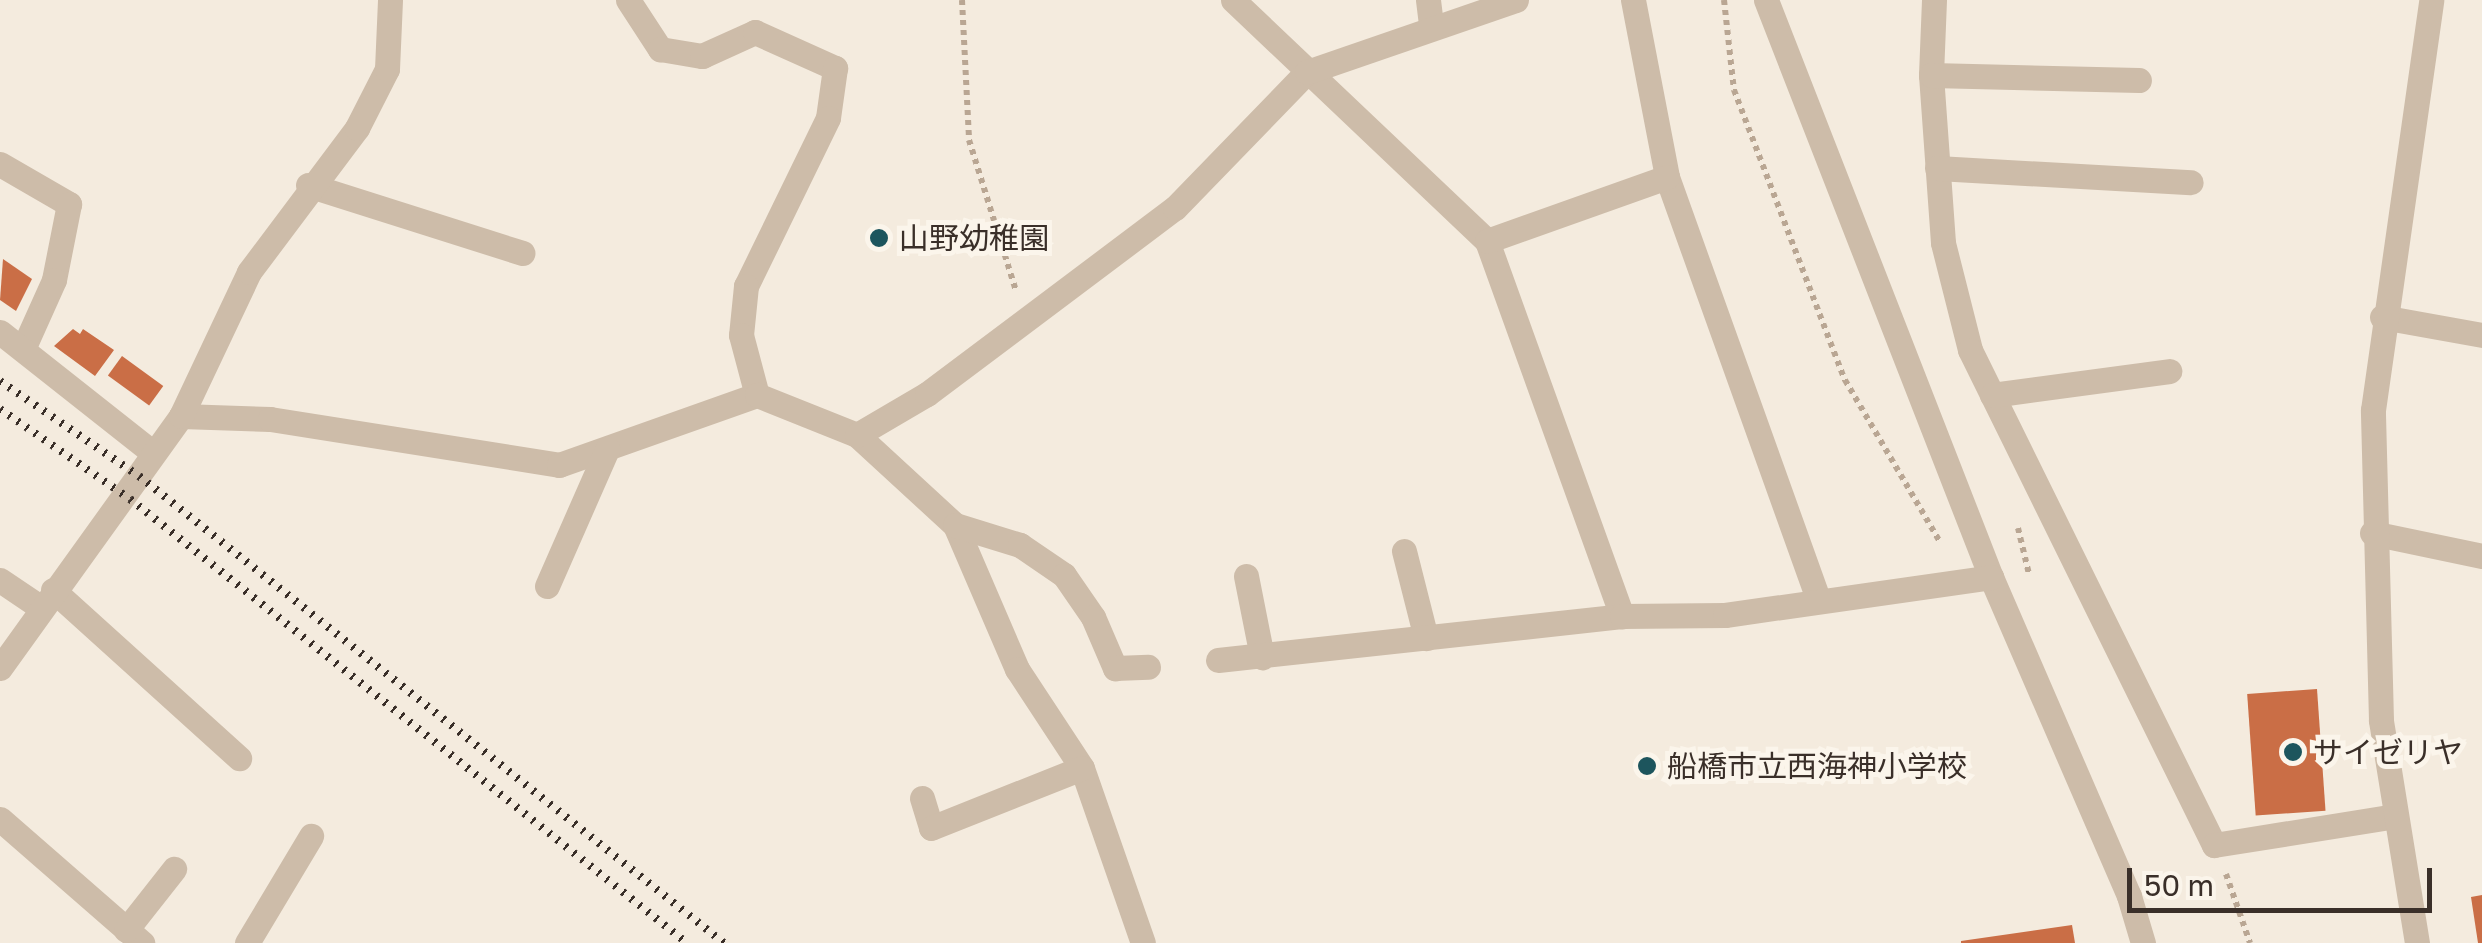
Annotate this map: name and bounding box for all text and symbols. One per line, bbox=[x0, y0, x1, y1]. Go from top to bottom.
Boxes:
place label: 山野幼稚園 bbox=[899, 220, 1049, 256]
marker: 山野幼稚園 bbox=[868, 227, 890, 249]
place label: サイゼリヤ bbox=[2313, 734, 2463, 770]
marker: サイゼリヤ bbox=[2282, 741, 2304, 763]
place label: 船橋市立西海神小学校 bbox=[1667, 748, 1967, 784]
marker: 船橋市立西海神小学校 bbox=[1636, 755, 1658, 777]
scale bar bbox=[2132, 848, 2437, 910]
text: 50 m bbox=[2144, 867, 2214, 903]

